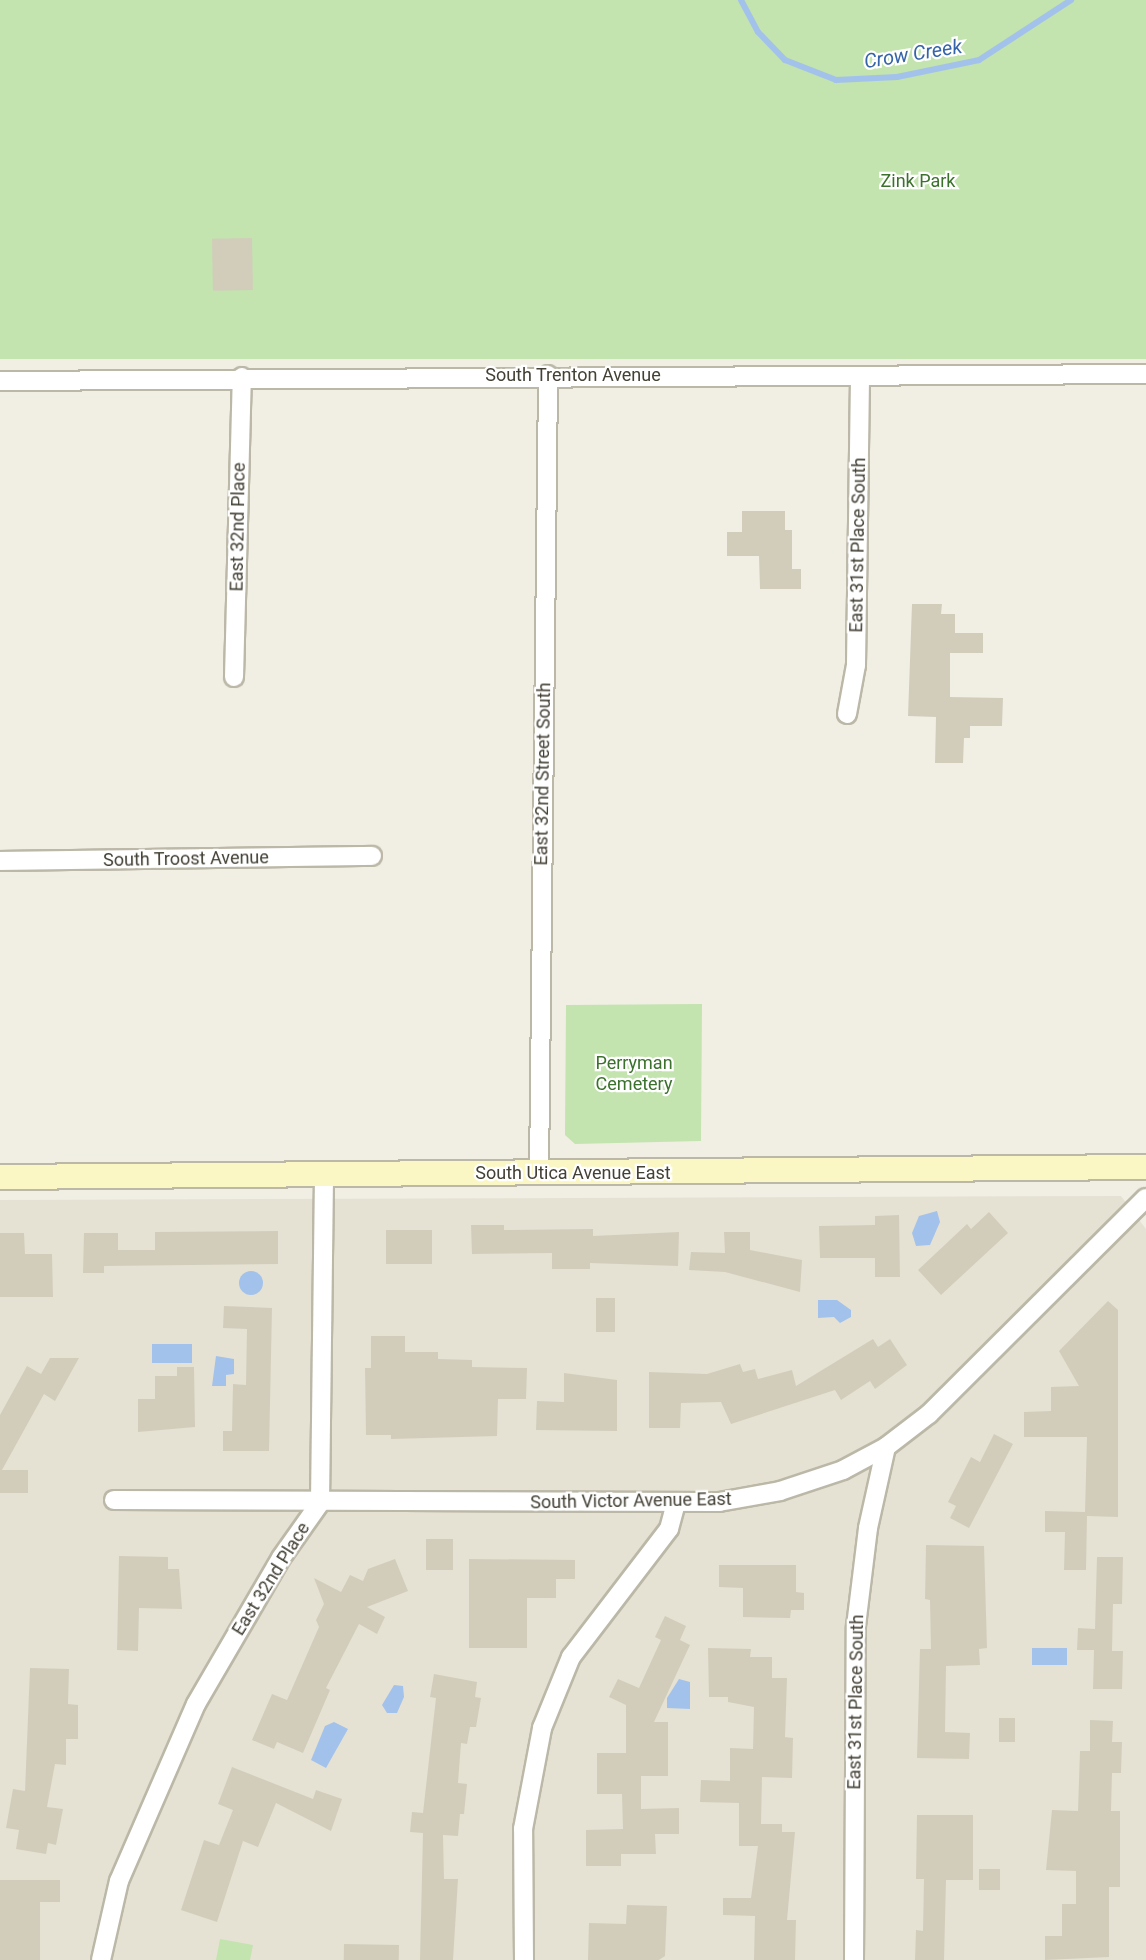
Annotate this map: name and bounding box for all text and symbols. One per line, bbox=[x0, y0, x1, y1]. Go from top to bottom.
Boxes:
water label: Crow Creek bbox=[862, 34, 964, 74]
park label: Zink Park bbox=[881, 170, 955, 192]
street label: South Trenton Avenue bbox=[485, 364, 661, 386]
street label: East 31st Place South bbox=[846, 457, 870, 633]
street label: East 32nd Place bbox=[226, 462, 250, 592]
street label: East 32nd Street South bbox=[531, 682, 555, 866]
street label: South Troost Avenue bbox=[103, 847, 269, 871]
park label: Perryman Cemetery bbox=[595, 1053, 673, 1096]
street label: South Utica Avenue East bbox=[475, 1162, 671, 1184]
street label: South Victor Avenue East bbox=[530, 1488, 732, 1514]
street label: East 32nd Place bbox=[228, 1519, 314, 1639]
street label: East 31st Place South bbox=[844, 1614, 868, 1790]

